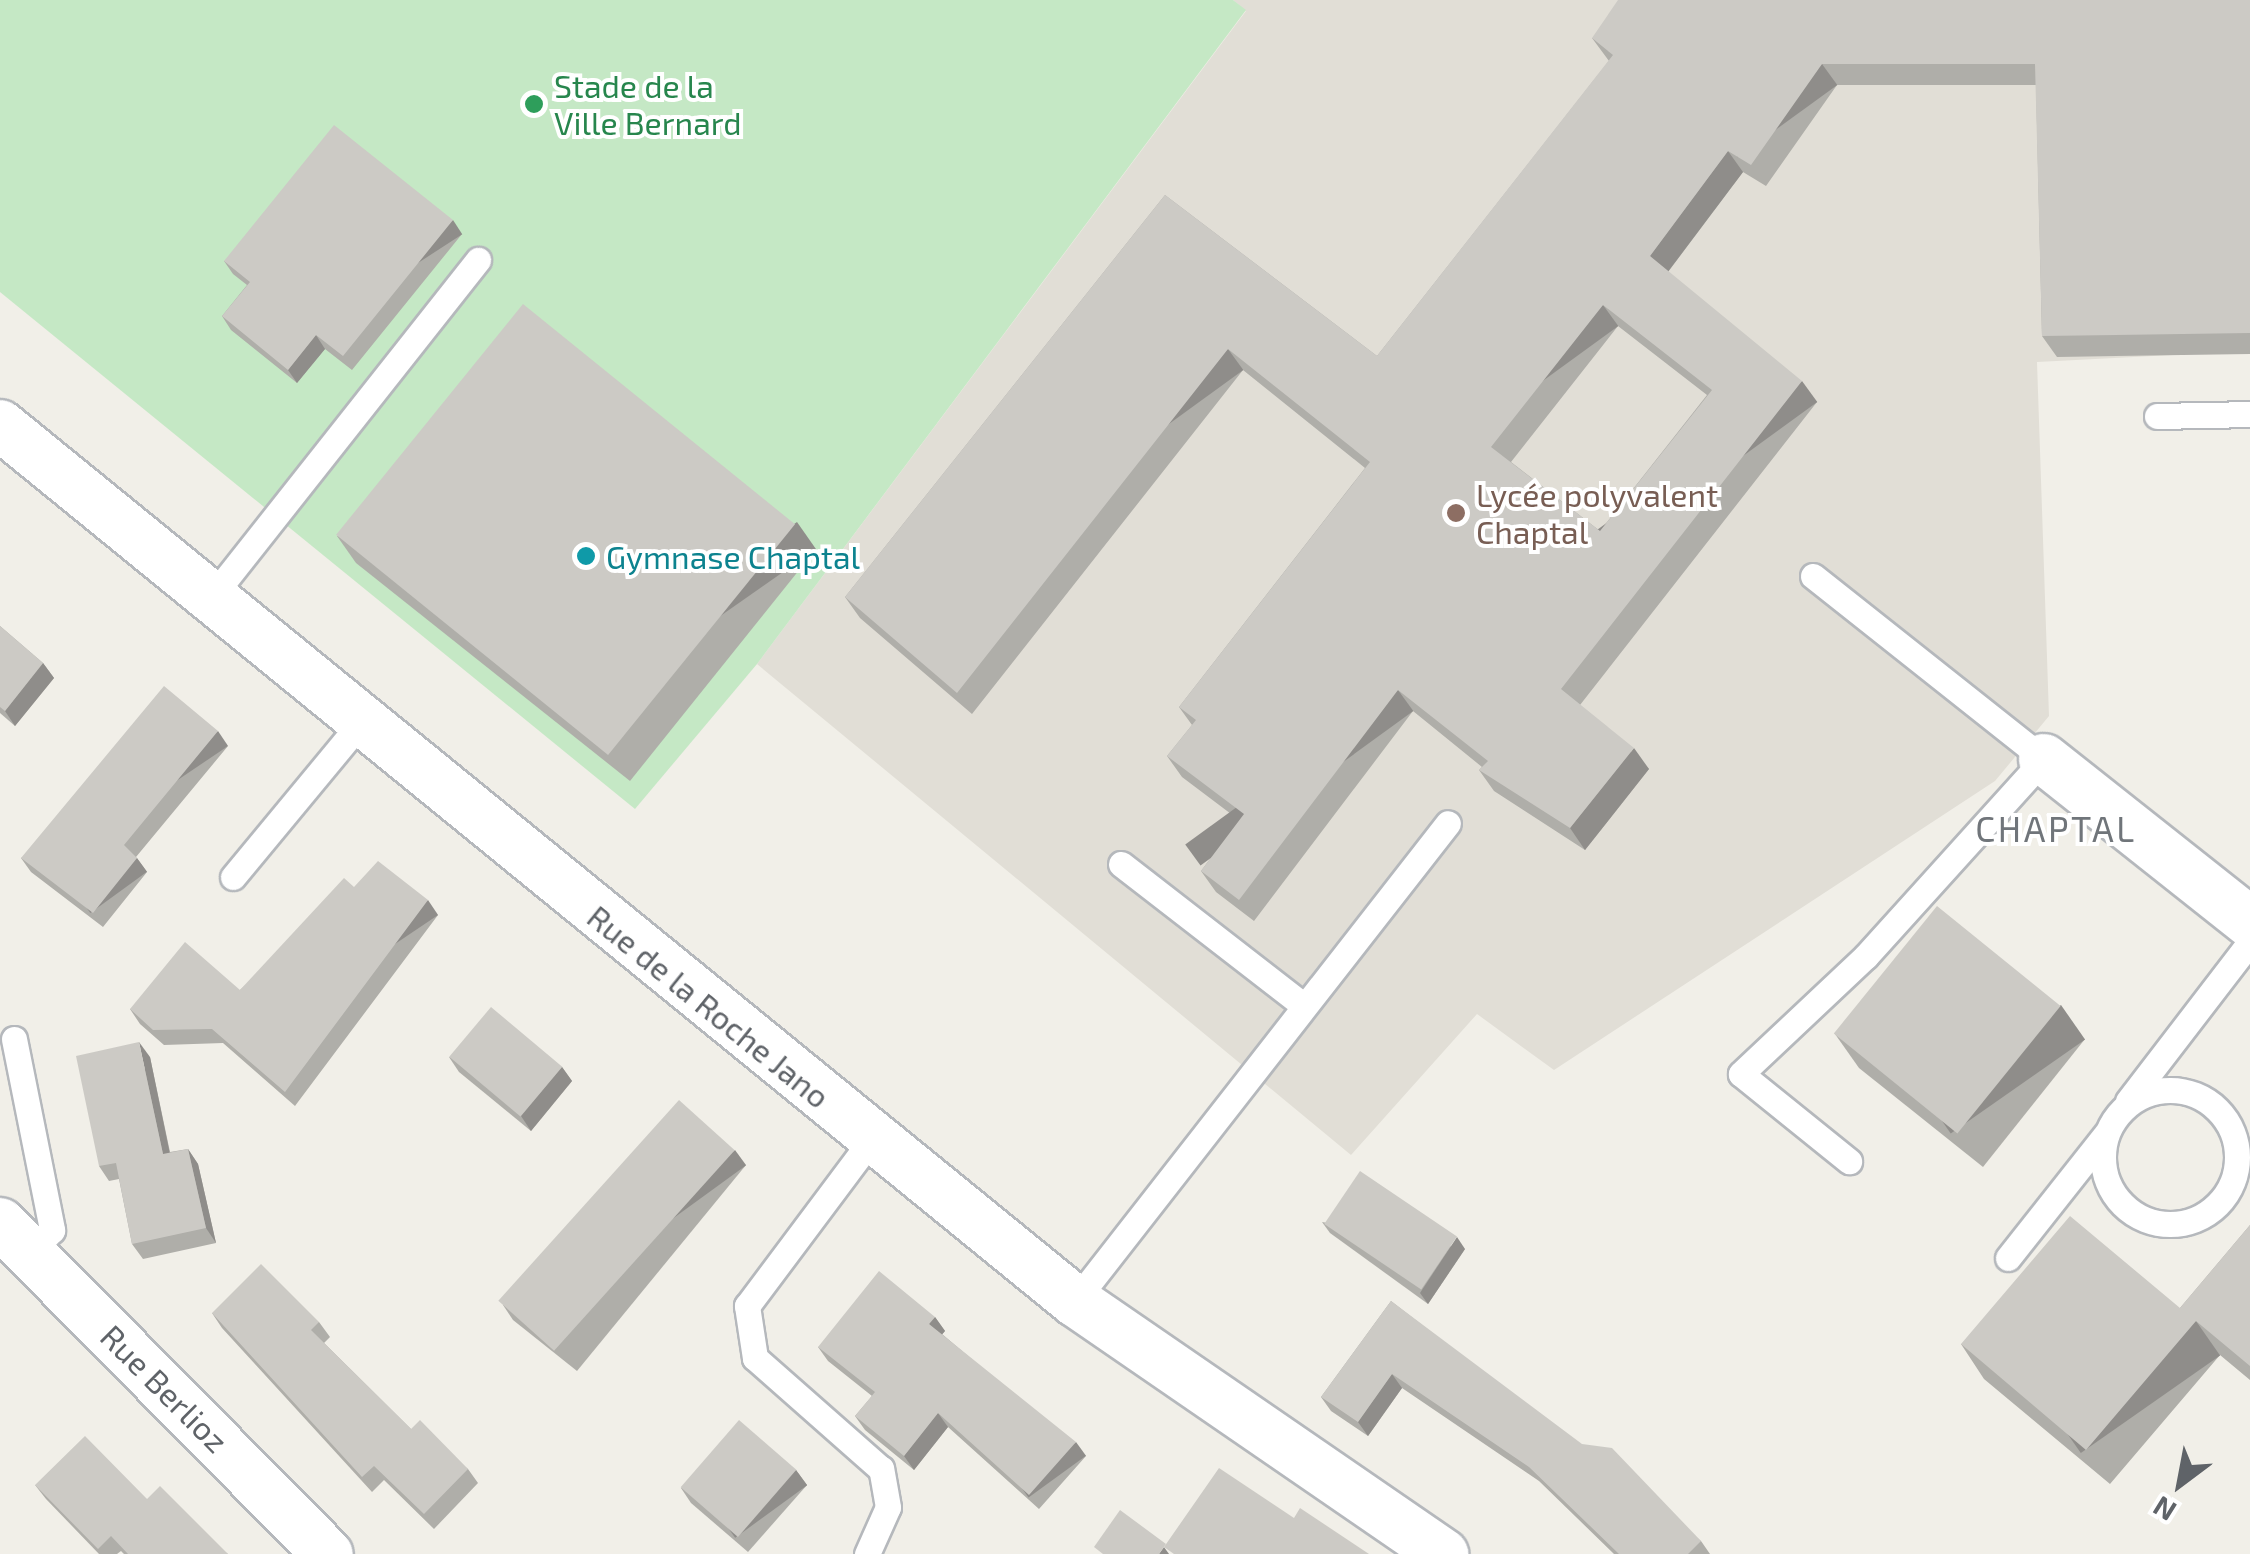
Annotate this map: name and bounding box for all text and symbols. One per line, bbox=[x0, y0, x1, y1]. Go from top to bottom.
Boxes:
place label: Stade de la Ville Bernard bbox=[554, 67, 742, 142]
marker: Stade de la Ville Bernard bbox=[523, 93, 545, 115]
place label: Lycée polyvalent Chaptal bbox=[1476, 476, 1718, 551]
marker: Lycée polyvalent Chaptal bbox=[1445, 502, 1467, 524]
place label: Gymnase Chaptal bbox=[606, 537, 860, 575]
marker: Gymnase Chaptal bbox=[575, 545, 597, 567]
district label: CHAPTAL bbox=[1975, 807, 2137, 849]
street label: Rue de la Roche Jano bbox=[580, 896, 838, 1116]
street label: Rue Berlioz bbox=[93, 1316, 237, 1460]
north arrow bbox=[2130, 1434, 2230, 1534]
text: N bbox=[2147, 1490, 2182, 1529]

